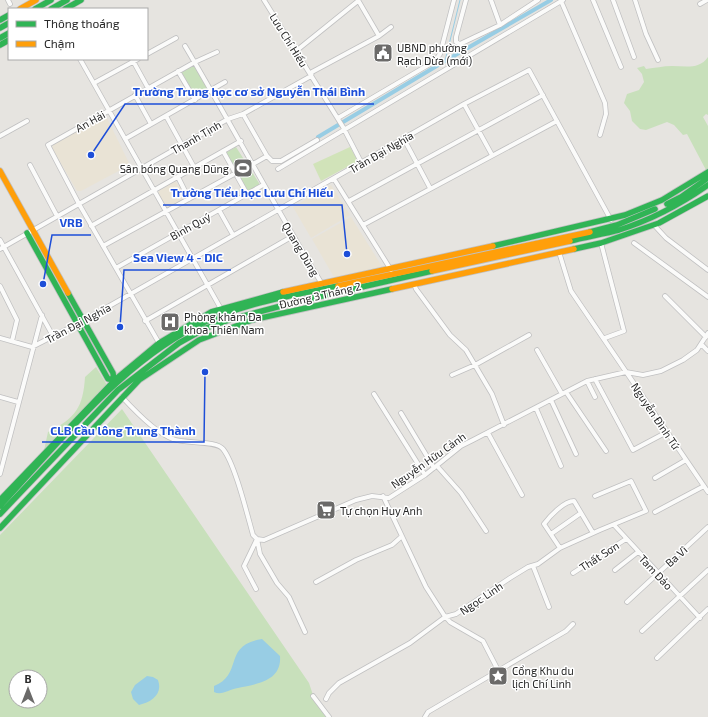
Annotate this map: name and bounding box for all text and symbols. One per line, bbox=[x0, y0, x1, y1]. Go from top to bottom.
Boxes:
legend bbox=[8, 8, 148, 60]
street label: Lưu Chí Hiếu bbox=[267, 11, 311, 69]
text: Thông thoáng bbox=[44, 16, 120, 30]
text: Chậm bbox=[44, 36, 75, 51]
place label: UBND phường Rạch Dừa (mới) bbox=[397, 41, 472, 68]
public building icon: UBND phường Rạch Dừa (mới) bbox=[372, 42, 394, 64]
callout: Trường Trung học cơ sở Nguyễn Thái Bình bbox=[125, 80, 374, 104]
text: Trường Trung học cơ sở Nguyễn Thái Bình bbox=[133, 84, 365, 99]
street label: An Hải bbox=[73, 108, 107, 134]
street label: Thanh Tịnh bbox=[169, 117, 224, 157]
street label: Trần Đại Nghĩa bbox=[346, 128, 416, 177]
sports icon: Sân bóng Quang Dũng bbox=[232, 157, 254, 179]
place label: Sân bóng Quang Dũng bbox=[120, 162, 229, 176]
callout: Trường Tiểu học Lưu Chí Hiếu bbox=[163, 181, 342, 205]
text: Trường Tiểu học Lưu Chí Hiếu bbox=[171, 185, 334, 199]
street label: Bình Quý bbox=[167, 210, 213, 243]
callout: VRB bbox=[52, 211, 91, 235]
text: VRB bbox=[59, 215, 83, 229]
street label: Quang Dũng bbox=[279, 220, 322, 279]
callout: Sea View 4 - DIC bbox=[124, 246, 231, 270]
text: Sea View 4 - DIC bbox=[133, 250, 223, 264]
street label: Đường 3 Tháng 2 bbox=[278, 279, 362, 311]
street label: Trần Đại Nghĩa bbox=[43, 300, 113, 347]
place label: Phòng khám Đa khoa Thiên Nam bbox=[184, 310, 264, 336]
hospital icon: Phòng khám Đa khoa Thiên Nam bbox=[159, 311, 181, 333]
street label: Nguyễn Đình Tứ bbox=[629, 380, 683, 452]
callout: CLB Cầu lông Trung Thành bbox=[42, 418, 204, 442]
text: CLB Cầu lông Trung Thành bbox=[50, 423, 196, 437]
street label: Nguyễn Hữu Cảnh bbox=[388, 429, 468, 491]
supermarket icon: Tự chọn Huy Anh bbox=[315, 499, 337, 521]
place label: Tự chọn Huy Anh bbox=[340, 504, 422, 518]
street label: Thất Sơn bbox=[577, 538, 621, 574]
street label: Ba Vì bbox=[662, 543, 690, 569]
street label: Tam Đảo bbox=[637, 552, 675, 592]
street label: Ngọc Linh bbox=[457, 579, 506, 618]
place label: Cổng Khu du lịch Chí Linh bbox=[512, 664, 574, 691]
place icon: Cổng Khu du lịch Chí Linh bbox=[487, 665, 509, 687]
north arrow bbox=[8, 669, 48, 709]
text: B bbox=[24, 672, 32, 685]

